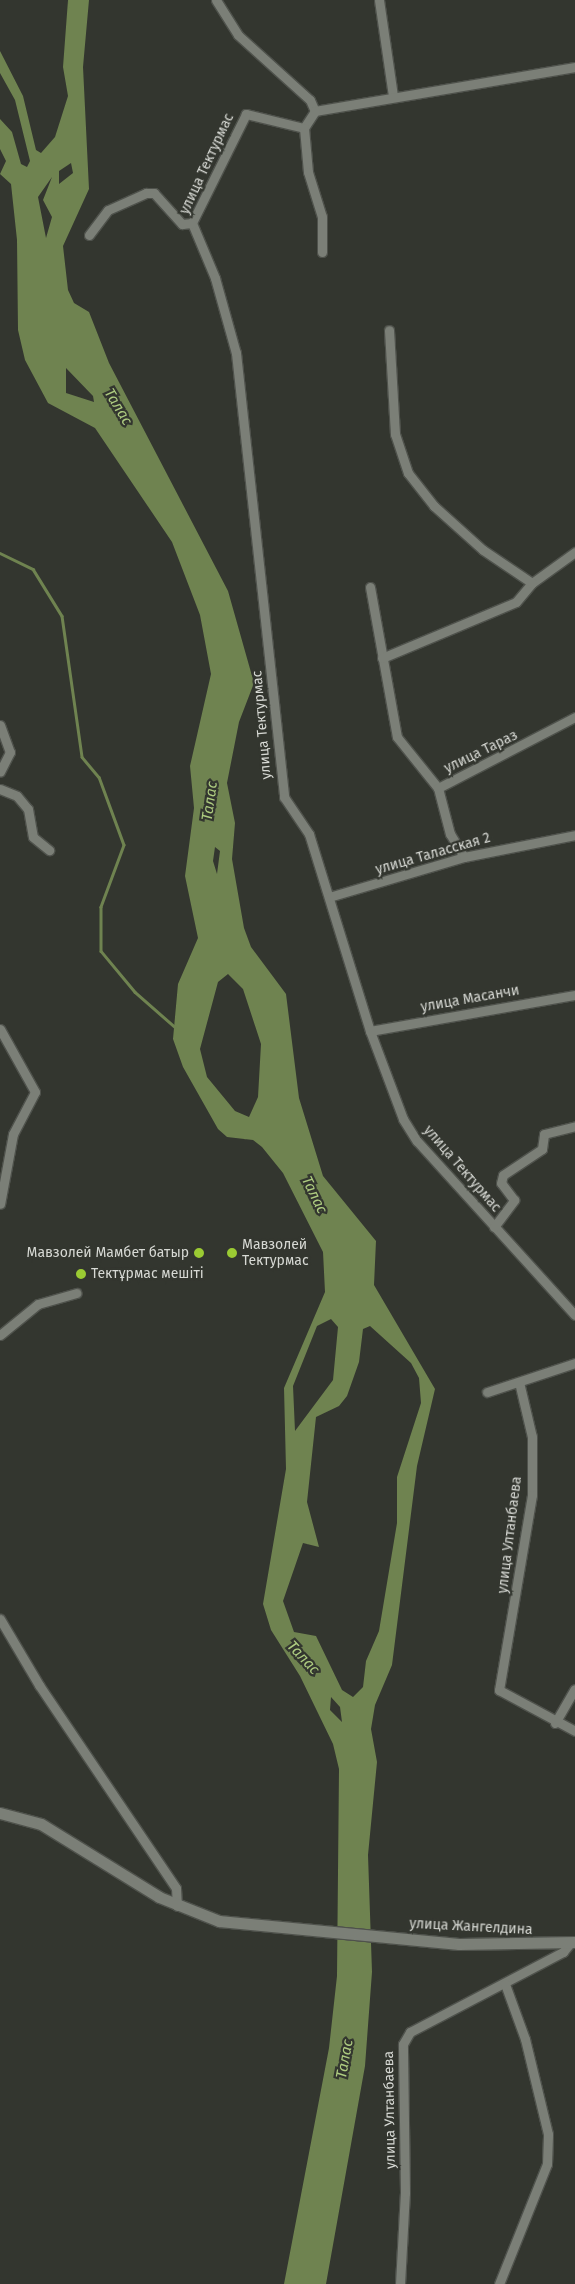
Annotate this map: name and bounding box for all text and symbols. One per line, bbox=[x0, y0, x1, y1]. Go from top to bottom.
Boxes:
street label: улица Тектурмас bbox=[176, 111, 238, 217]
water label: Талас bbox=[100, 385, 136, 429]
street label: улица Тектурмас bbox=[249, 670, 275, 780]
street label: улица Тараз bbox=[442, 727, 520, 777]
water label: Талас bbox=[198, 780, 222, 822]
street label: улица Таласская 2 bbox=[374, 830, 492, 878]
street label: улица Масанчи bbox=[419, 982, 521, 1016]
street label: улица Тектурмас bbox=[420, 1122, 504, 1216]
water label: Талас bbox=[297, 1173, 331, 1217]
place label: Мавзолей Тектурмас bbox=[242, 1237, 309, 1270]
place label: Мавзолей Мамбет батыр bbox=[27, 1245, 189, 1261]
marker: Мавзолей Мамбет батыр bbox=[193, 1247, 205, 1259]
marker: Мавзолей Тектурмас bbox=[226, 1247, 238, 1259]
place label: Тектұрмас мешіті bbox=[91, 1266, 204, 1282]
marker: Тектұрмас мешіті bbox=[75, 1268, 87, 1280]
street label: улица Ултанбаева bbox=[494, 1475, 526, 1595]
water label: Талас bbox=[283, 1637, 323, 1679]
street label: улица Жангелдина bbox=[409, 1915, 533, 1939]
water label: Талас bbox=[333, 2038, 357, 2080]
street label: улица Ултанбаева bbox=[381, 2051, 399, 2169]

